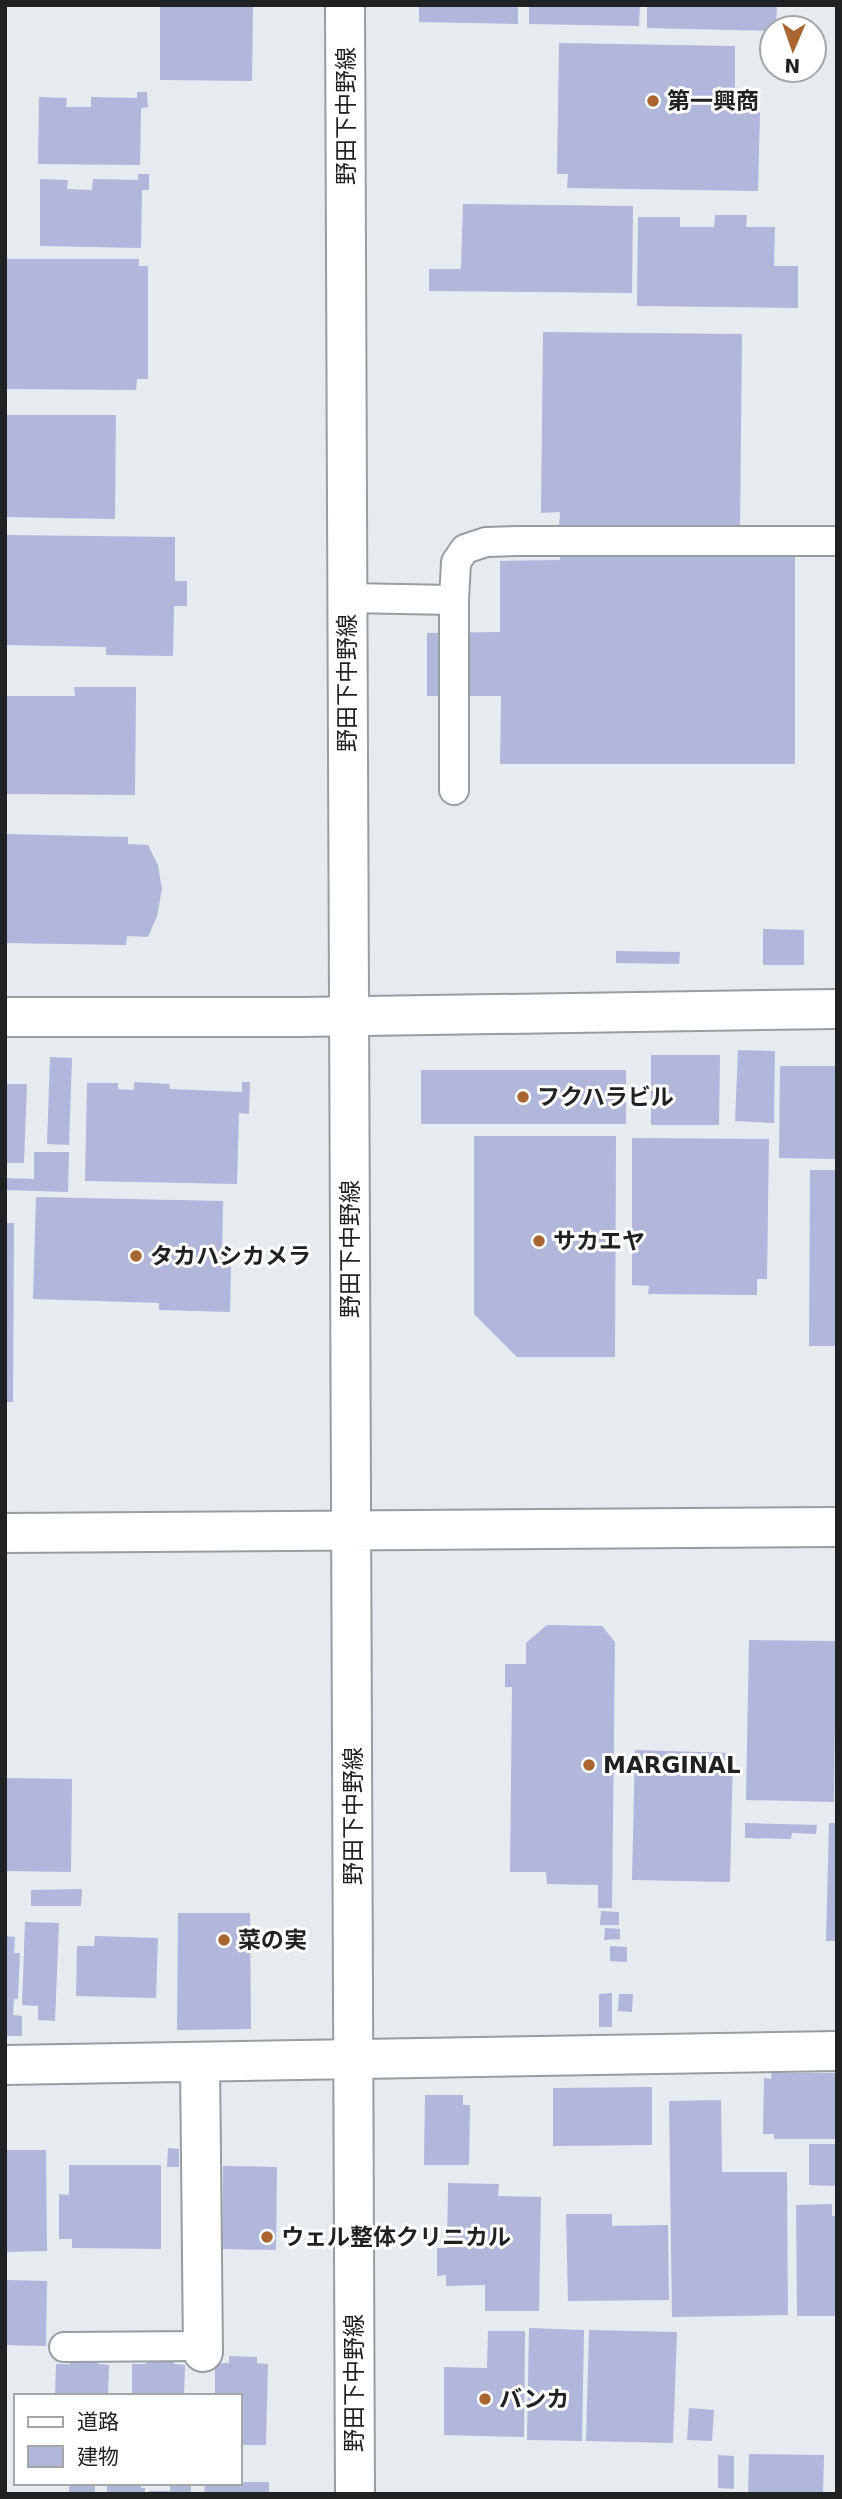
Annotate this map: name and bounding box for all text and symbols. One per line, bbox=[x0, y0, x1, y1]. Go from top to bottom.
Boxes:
north arrow bbox=[758, 14, 828, 84]
street label: 野田下中野線 bbox=[333, 47, 359, 185]
text: N bbox=[784, 55, 801, 77]
place label: 第一興商 bbox=[667, 88, 759, 114]
marker: 第一興商 bbox=[645, 93, 661, 109]
street label: 野田下中野線 bbox=[334, 614, 360, 752]
place label: フクハラビル bbox=[537, 1084, 674, 1110]
marker: フクハラビル bbox=[515, 1089, 531, 1105]
street label: 野田下中野線 bbox=[337, 1180, 363, 1318]
place label: サカエヤ bbox=[553, 1228, 645, 1254]
marker: サカエヤ bbox=[531, 1233, 547, 1249]
place label: タカハシカメラ bbox=[150, 1243, 311, 1269]
marker: タカハシカメラ bbox=[128, 1248, 144, 1264]
street label: 野田下中野線 bbox=[340, 1747, 366, 1885]
place label: MARGINAL bbox=[603, 1752, 741, 1778]
marker: MARGINAL bbox=[581, 1757, 597, 1773]
place label: 菜の実 bbox=[238, 1927, 307, 1953]
marker: 菜の実 bbox=[216, 1932, 232, 1948]
place label: ウェル整体クリニカル bbox=[281, 2224, 511, 2250]
marker: ウェル整体クリニカル bbox=[259, 2229, 275, 2245]
street label: 野田下中野線 bbox=[341, 2314, 367, 2452]
place label: バンカ bbox=[499, 2386, 569, 2412]
marker: バンカ bbox=[477, 2391, 493, 2407]
legend bbox=[14, 2394, 242, 2485]
text: 道路 bbox=[77, 2410, 119, 2434]
text: 建物 bbox=[77, 2445, 119, 2469]

